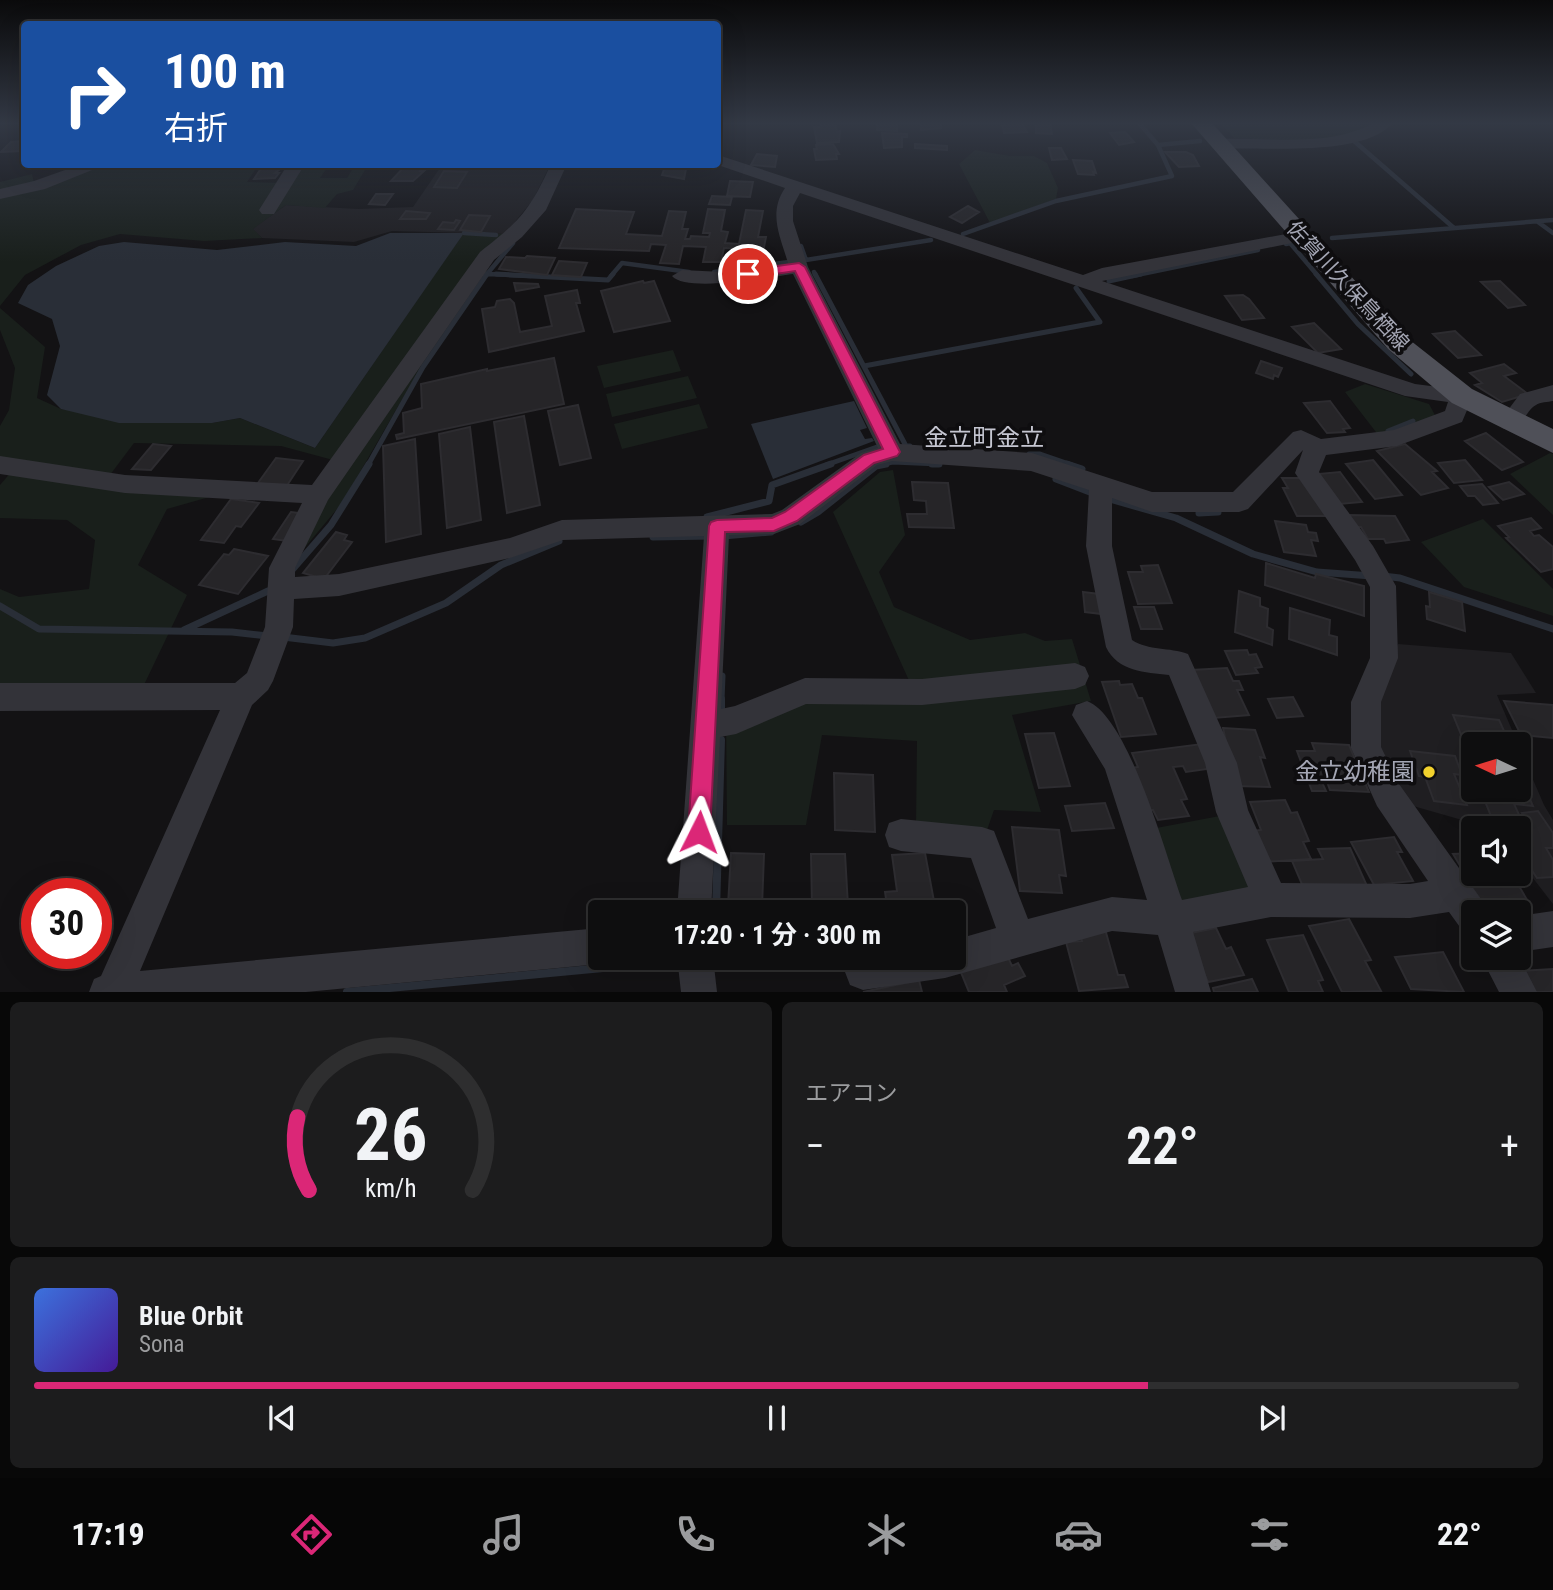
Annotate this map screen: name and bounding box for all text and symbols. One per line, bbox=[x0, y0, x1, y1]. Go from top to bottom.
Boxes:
text: 100 m bbox=[164, 43, 286, 100]
icon: right bbox=[49, 49, 140, 140]
text: 右折 bbox=[164, 109, 228, 147]
street label: 佐賀川久保鳥栖線 bbox=[1282, 216, 1414, 356]
pin bbox=[718, 244, 778, 304]
icon: arrive bbox=[729, 255, 767, 293]
district label: 金立町金立 bbox=[924, 424, 1044, 452]
north arrow bbox=[1461, 732, 1531, 802]
map controls bbox=[1461, 732, 1531, 970]
place label: 金立幼稚園 bbox=[1295, 758, 1415, 786]
marker: 金立幼稚園 bbox=[1421, 764, 1437, 780]
position arrow bbox=[662, 795, 736, 869]
button: sound bbox=[1461, 816, 1531, 886]
speed limit sign: 30 bbox=[21, 878, 112, 969]
button: layers bbox=[1461, 900, 1531, 970]
text: 17:20 · 1 分 · 300 m bbox=[673, 920, 881, 950]
text: エアコン bbox=[806, 1080, 898, 1107]
text: 26 bbox=[354, 1093, 428, 1179]
text: 22° bbox=[1126, 1116, 1199, 1177]
text: − bbox=[806, 1124, 825, 1168]
text: + bbox=[1500, 1124, 1519, 1168]
text: km/h bbox=[365, 1174, 416, 1203]
text: Blue Orbit bbox=[139, 1301, 243, 1331]
text: Sona bbox=[139, 1331, 185, 1358]
icon: previous bbox=[263, 1399, 301, 1437]
icon: pause bbox=[758, 1399, 796, 1437]
icon: next bbox=[1253, 1399, 1291, 1437]
icon: directions bbox=[287, 1510, 336, 1559]
icon: music bbox=[479, 1510, 528, 1559]
icon: phone bbox=[671, 1510, 720, 1559]
icon: climate bbox=[862, 1510, 911, 1559]
icon: car bbox=[1054, 1510, 1103, 1559]
icon: filters bbox=[1245, 1510, 1294, 1559]
text: 17:19 bbox=[71, 1515, 145, 1553]
text: 22° bbox=[1437, 1515, 1482, 1553]

